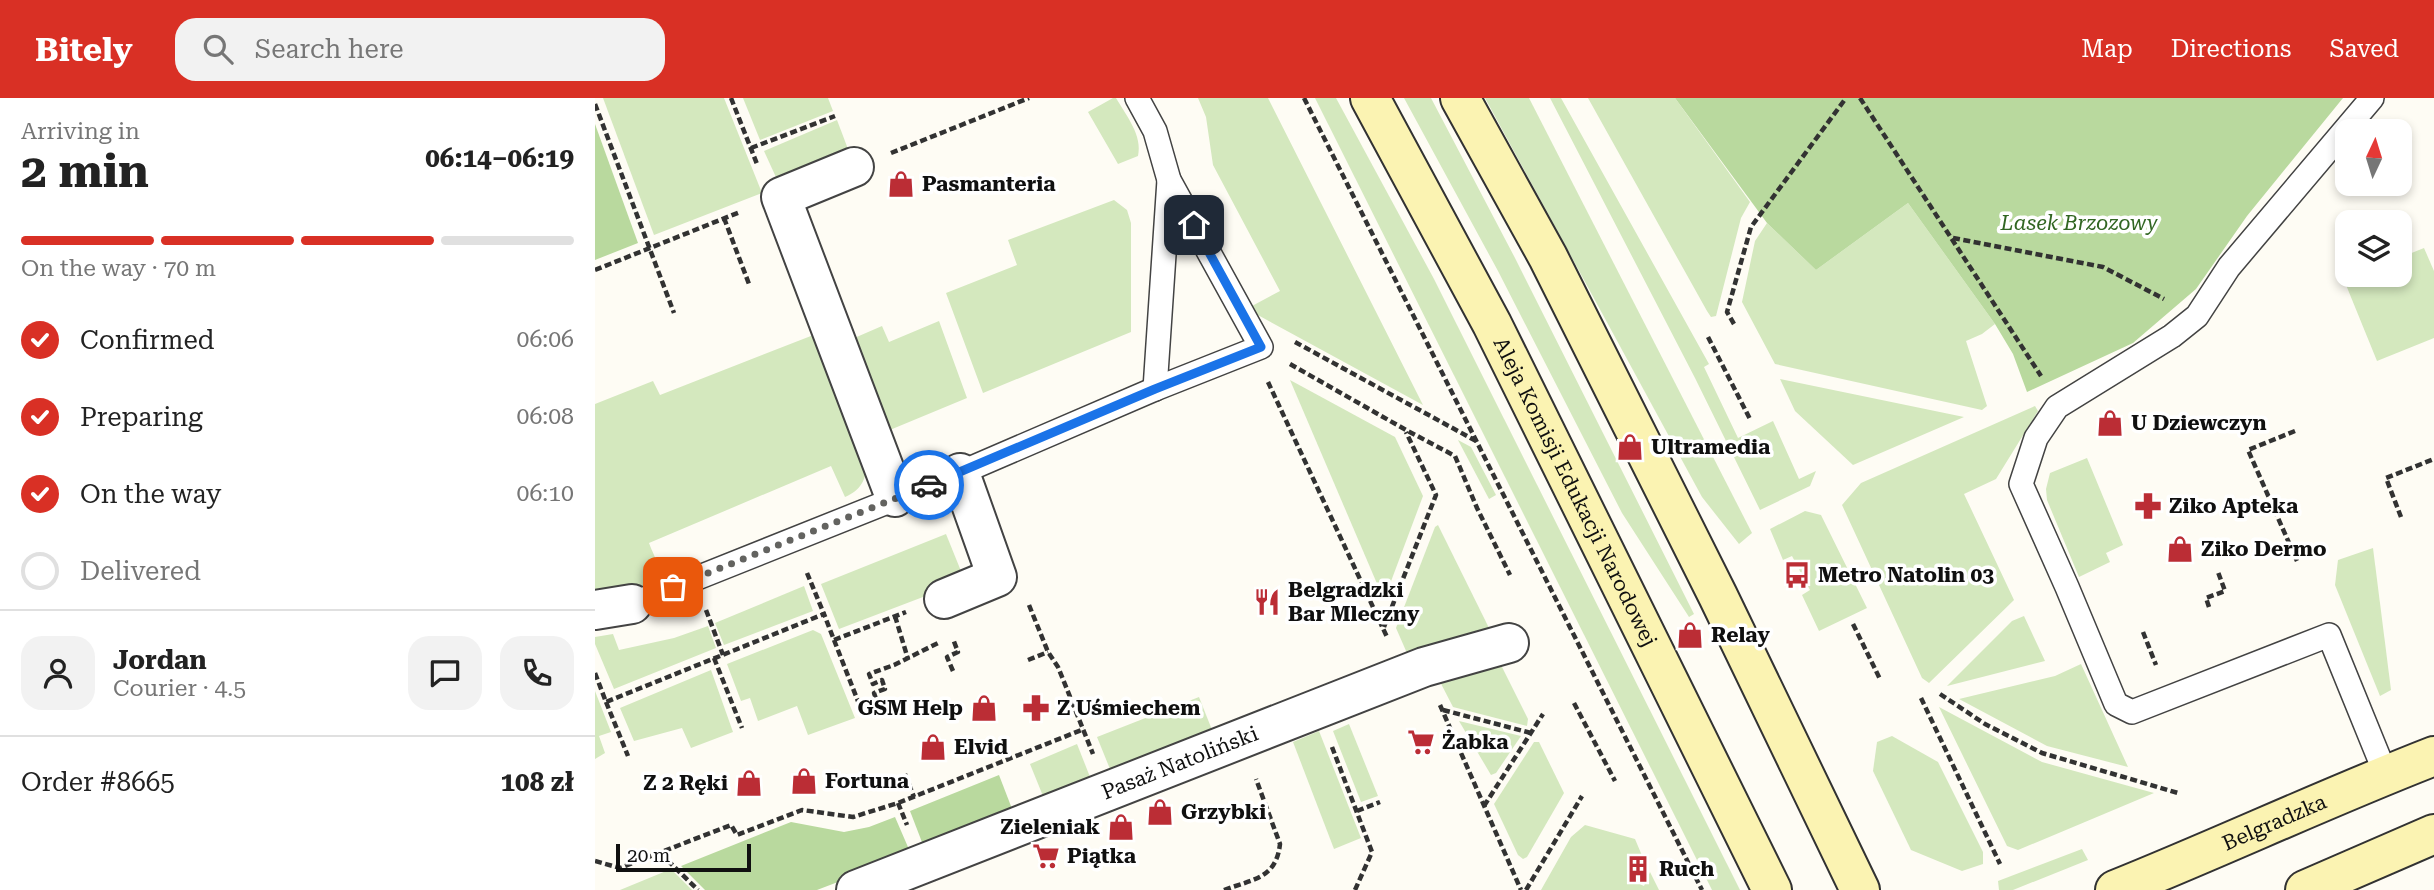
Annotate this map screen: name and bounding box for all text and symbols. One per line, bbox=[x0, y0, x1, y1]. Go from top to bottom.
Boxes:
search box bbox=[175, 18, 665, 81]
text: Bitely bbox=[35, 30, 133, 69]
icon: search bbox=[199, 30, 237, 68]
text: Search here bbox=[255, 34, 404, 64]
text: Map bbox=[2081, 35, 2133, 63]
text: Directions bbox=[2171, 35, 2291, 63]
text: Saved bbox=[2329, 35, 2399, 63]
text: Arriving in bbox=[21, 118, 140, 145]
north arrow bbox=[2335, 119, 2411, 196]
map controls bbox=[2335, 119, 2412, 287]
text: 06:14–06:19 bbox=[425, 143, 574, 173]
text: 2 min bbox=[21, 144, 149, 198]
shop icon: Pasmanteria bbox=[886, 169, 916, 199]
place label: Pasmanteria bbox=[922, 172, 1056, 196]
pin bbox=[1164, 195, 1224, 255]
icon: home bbox=[1175, 206, 1213, 244]
button: layers bbox=[2335, 210, 2412, 287]
park label: Lasek Brzozowy bbox=[1999, 211, 2158, 235]
text: On the way · 70 m bbox=[21, 255, 216, 282]
icon: check bbox=[21, 321, 59, 359]
text: Confirmed bbox=[80, 325, 215, 355]
text: 06:06 bbox=[517, 326, 574, 353]
street label: Aleja Komisji Edukacji Narodowej bbox=[1488, 333, 1662, 650]
icon: check bbox=[21, 398, 59, 436]
text: Preparing bbox=[80, 402, 203, 432]
text: 06:08 bbox=[517, 403, 574, 430]
shop icon: U Dziewczyn bbox=[2095, 408, 2125, 438]
place label: U Dziewczyn bbox=[2131, 411, 2267, 435]
shop icon: Ultramedia bbox=[1615, 432, 1645, 462]
place label: Ultramedia bbox=[1651, 435, 1771, 459]
courier bbox=[894, 450, 964, 520]
icon: car bbox=[910, 466, 948, 504]
icon: check bbox=[21, 475, 59, 513]
text: On the way bbox=[80, 479, 221, 509]
text: 06:10 bbox=[517, 480, 574, 507]
pharmacy icon: Ziko Apteka bbox=[2133, 491, 2163, 521]
place label: Ziko Apteka bbox=[2169, 494, 2299, 518]
shop icon: Ziko Dermo bbox=[2165, 534, 2195, 564]
place label: Ziko Dermo bbox=[2201, 537, 2327, 561]
text: Delivered bbox=[80, 556, 201, 586]
pin bbox=[643, 557, 703, 617]
bus stop icon: Metro Natolin 03 bbox=[1782, 560, 1812, 590]
place label: Metro Natolin 03 bbox=[1818, 563, 1994, 587]
icon: bag bbox=[654, 568, 692, 606]
place label: Belgradzki Bar Mleczny bbox=[1288, 578, 1420, 626]
restaurant icon: Belgradzki Bar Mleczny bbox=[1252, 587, 1282, 617]
shop icon: Relay bbox=[1675, 620, 1705, 650]
place label: Relay bbox=[1711, 623, 1770, 647]
button: person bbox=[21, 636, 95, 710]
button: chat bbox=[408, 636, 482, 710]
button: phone bbox=[500, 636, 574, 710]
text: Jordan bbox=[113, 645, 207, 675]
text: Courier · 4.5 bbox=[113, 675, 246, 702]
shop icon: GSM Help bbox=[969, 693, 999, 723]
pharmacy icon: Z Uśmiechem bbox=[1021, 693, 1051, 723]
place label: GSM Help bbox=[858, 696, 963, 720]
place label: Z Uśmiechem bbox=[1057, 696, 1200, 720]
street label: Pasaż Natoliński bbox=[1098, 721, 1262, 804]
supermarket icon: Żabka bbox=[1406, 727, 1436, 757]
place label: Żabka bbox=[1442, 729, 1509, 754]
shop icon: Elvid bbox=[918, 732, 948, 762]
place label: Elvid bbox=[954, 735, 1008, 759]
shop icon: Fortuna bbox=[789, 766, 819, 796]
text: Order #8665 bbox=[21, 767, 175, 797]
text: 108 zł bbox=[501, 767, 574, 797]
shop icon: Z 2 Ręki bbox=[734, 768, 764, 798]
place label: Fortuna bbox=[825, 769, 910, 793]
place label: Z 2 Ręki bbox=[643, 771, 728, 795]
street label: Belgradzka bbox=[2219, 789, 2330, 856]
shop icon: Grzybki bbox=[1145, 797, 1175, 827]
place label: Grzybki bbox=[1181, 800, 1266, 824]
shop icon: Zieleniak bbox=[1106, 812, 1136, 842]
place label: Zieleniak bbox=[1000, 815, 1100, 839]
scale bar bbox=[616, 841, 751, 873]
supermarket icon: Piątka bbox=[1031, 841, 1061, 871]
text: 20 m bbox=[627, 844, 670, 867]
place label: Piątka bbox=[1067, 844, 1137, 868]
building icon: Ruch bbox=[1623, 854, 1653, 884]
place label: Ruch bbox=[1659, 857, 1714, 881]

